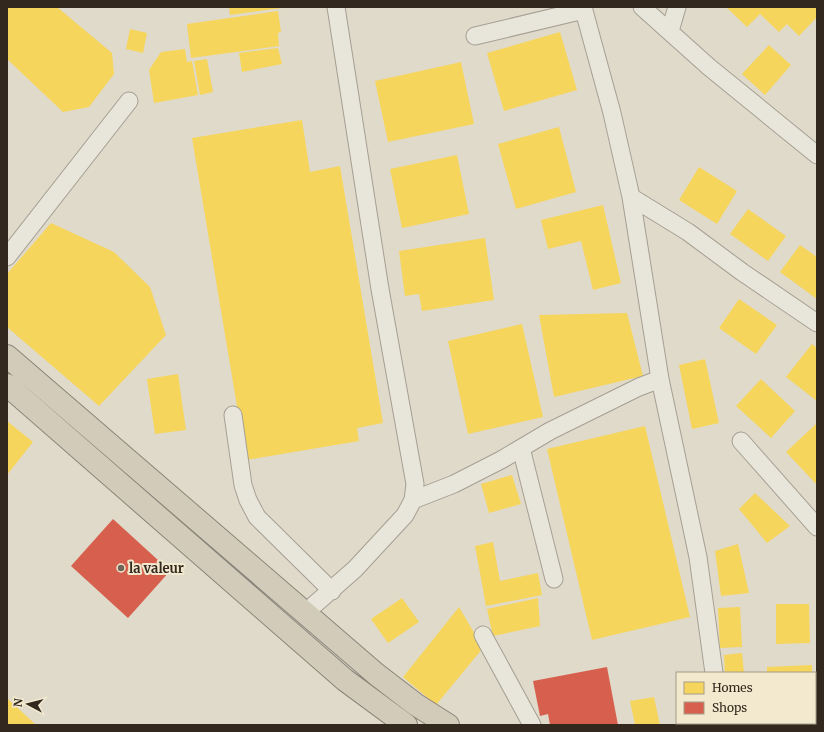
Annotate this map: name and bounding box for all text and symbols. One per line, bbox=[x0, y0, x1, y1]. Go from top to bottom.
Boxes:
place label: la valeur bbox=[129, 560, 184, 577]
marker: la valeur bbox=[116, 563, 126, 573]
legend bbox=[676, 672, 816, 724]
text: Homes bbox=[712, 680, 753, 695]
north arrow bbox=[8, 684, 48, 724]
text: N bbox=[11, 697, 26, 708]
text: Shops bbox=[712, 700, 747, 715]

